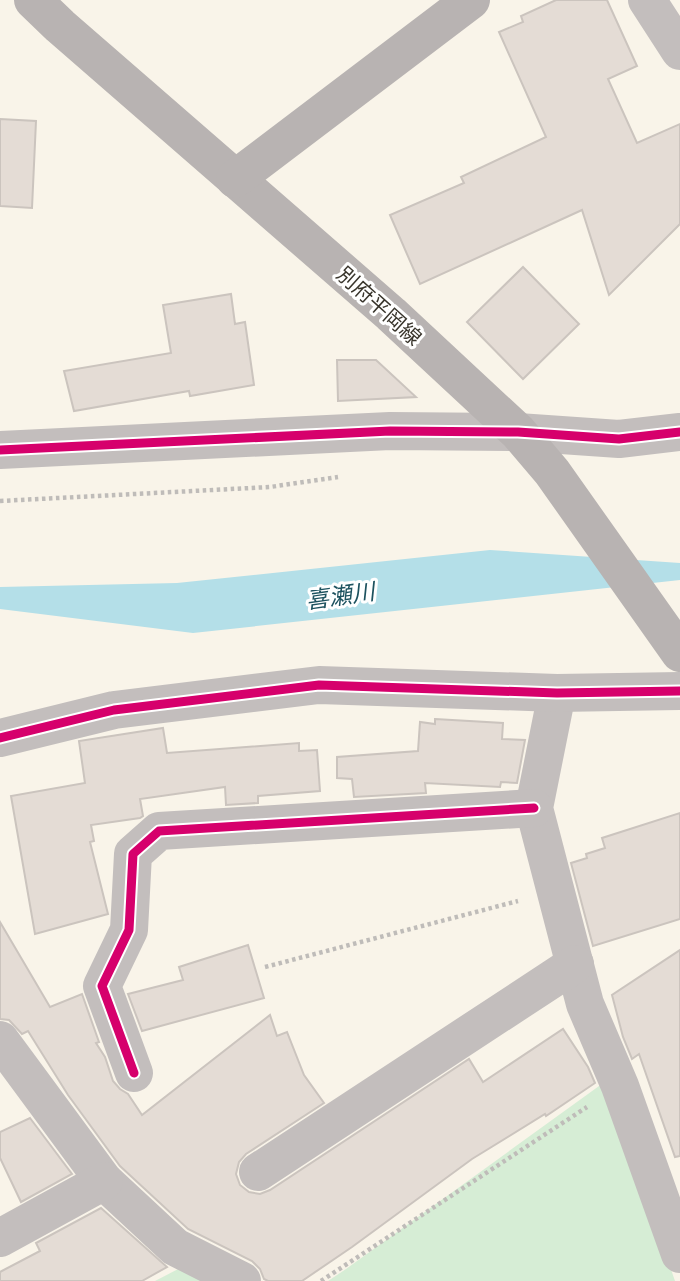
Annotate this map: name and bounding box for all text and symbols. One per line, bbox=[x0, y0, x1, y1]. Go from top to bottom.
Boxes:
street label: 別府平岡線 bbox=[333, 261, 427, 349]
water label: 喜瀬川 bbox=[304, 576, 379, 614]

